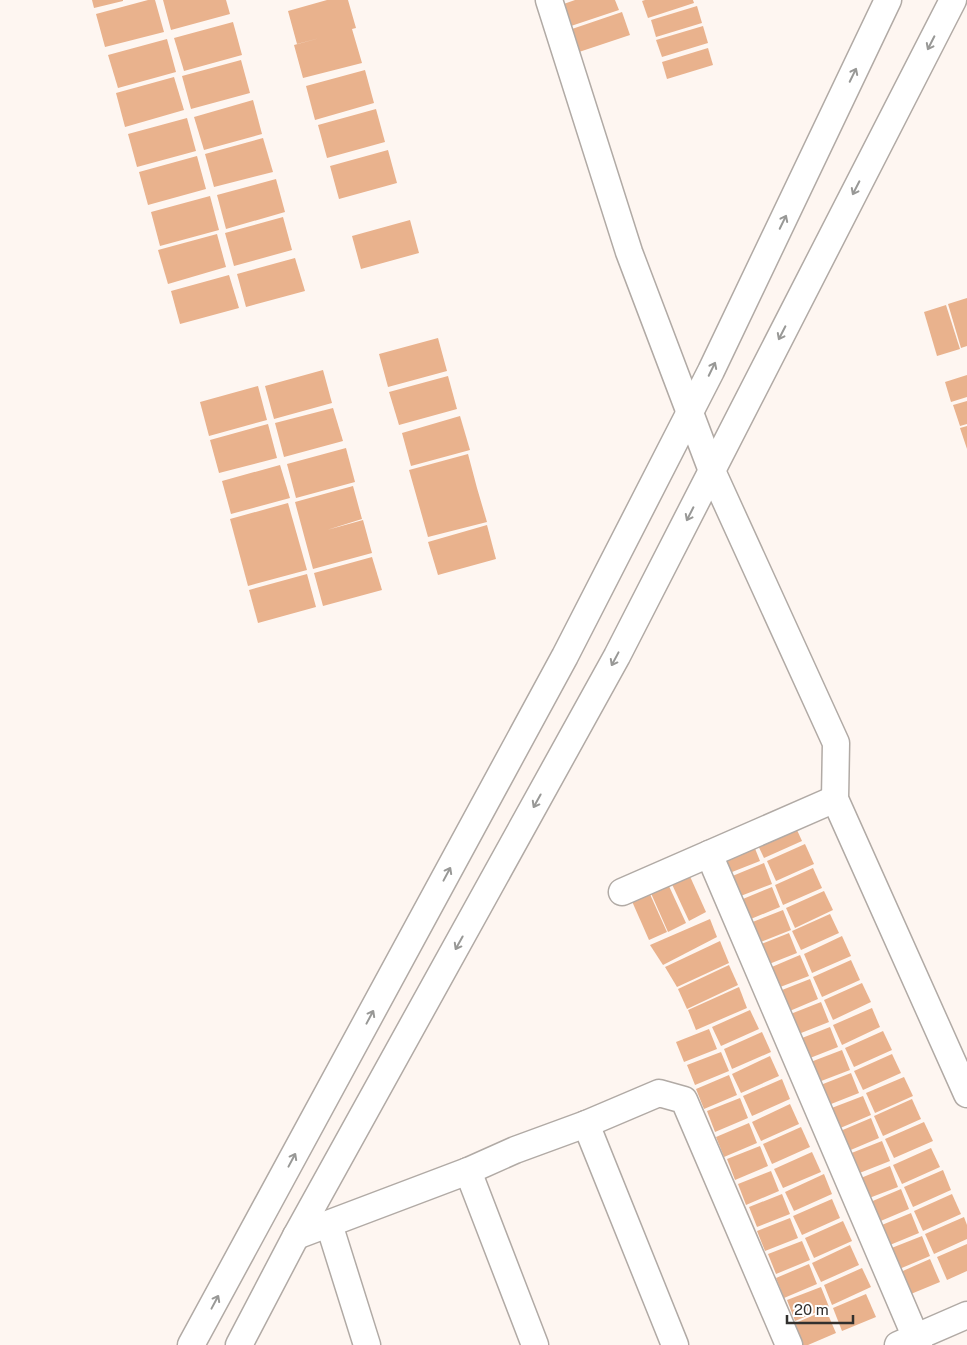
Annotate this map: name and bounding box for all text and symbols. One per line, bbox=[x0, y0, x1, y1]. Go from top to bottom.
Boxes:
one-way arrow bbox=[926, 36, 936, 51]
one-way arrow bbox=[848, 68, 858, 83]
one-way arrow bbox=[851, 180, 860, 195]
one-way arrow bbox=[778, 215, 788, 230]
one-way arrow bbox=[777, 325, 787, 340]
one-way arrow bbox=[707, 361, 717, 376]
one-way arrow bbox=[685, 506, 694, 521]
one-way arrow bbox=[610, 651, 620, 665]
one-way arrow bbox=[532, 793, 541, 808]
one-way arrow bbox=[443, 867, 452, 882]
one-way arrow bbox=[454, 936, 464, 951]
one-way arrow bbox=[365, 1009, 375, 1024]
one-way arrow bbox=[288, 1153, 298, 1167]
scale bar bbox=[787, 1292, 853, 1324]
one-way arrow bbox=[210, 1295, 220, 1310]
text: 20 m bbox=[794, 1301, 829, 1318]

